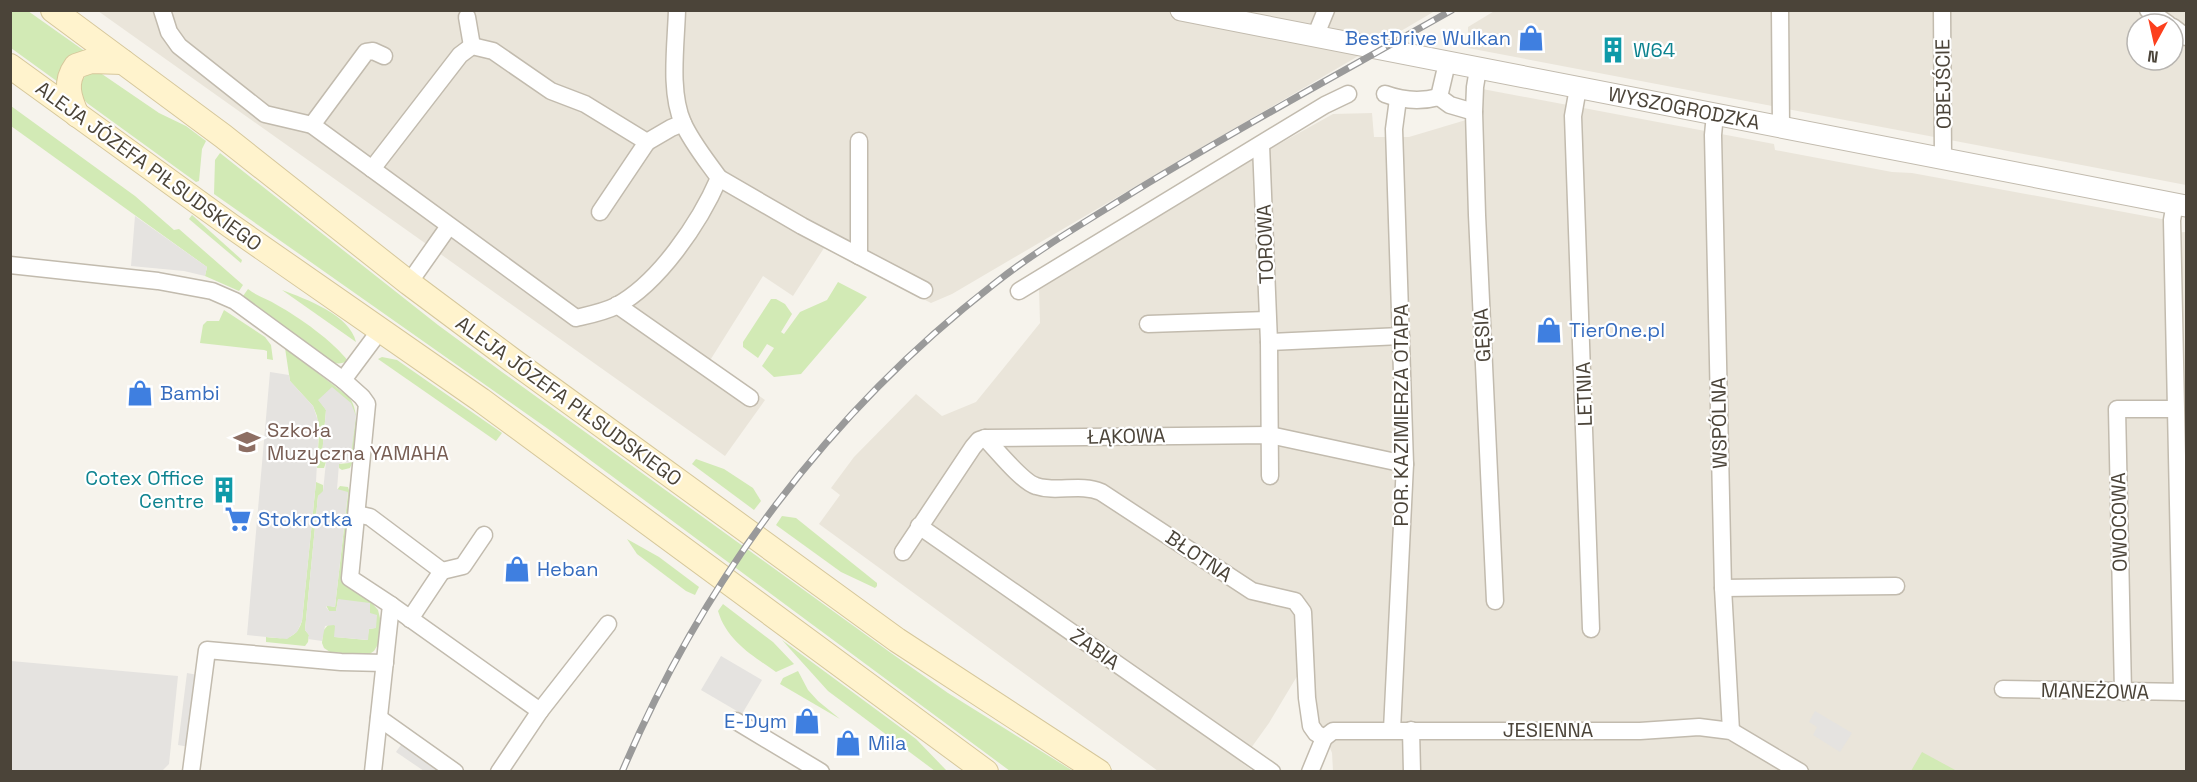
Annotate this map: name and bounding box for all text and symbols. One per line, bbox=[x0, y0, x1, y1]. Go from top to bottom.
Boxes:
north arrow bbox=[2125, 12, 2185, 72]
shop icon: BestDrive Wulkan bbox=[1516, 23, 1546, 53]
place label: BestDrive Wulkan bbox=[1345, 25, 1511, 51]
building icon: W64 bbox=[1598, 35, 1628, 65]
place label: W64 bbox=[1633, 37, 1675, 63]
street label: OBEJŚCIE bbox=[1929, 39, 1957, 129]
text: N bbox=[2146, 45, 2160, 68]
street label: ALEJA JÓZEFA PIŁSUDSKIEGO bbox=[31, 75, 267, 257]
street label: WYSZOGRODZKA bbox=[1606, 81, 1763, 136]
street label: TOROWA bbox=[1251, 203, 1279, 284]
street label: POR. KAZIMIERZA OTAPA bbox=[1388, 303, 1414, 526]
street label: GĘSIA bbox=[1468, 307, 1496, 363]
street label: ALEJA JÓZEFA PIŁSUDSKIEGO bbox=[451, 310, 687, 492]
shop icon: TierOne.pl bbox=[1534, 315, 1564, 345]
place label: TierOne.pl bbox=[1569, 317, 1665, 343]
street label: LETNIA bbox=[1570, 361, 1598, 427]
street label: WSPÓLNA bbox=[1705, 376, 1733, 469]
shop icon: Bambi bbox=[125, 378, 155, 408]
place label: Bambi bbox=[160, 380, 220, 406]
place label: Szkoła Muzyczna YAMAHA bbox=[267, 417, 449, 466]
street label: ŁĄKOWA bbox=[1086, 422, 1166, 450]
school or university icon: Szkoła Muzyczna YAMAHA bbox=[232, 427, 262, 457]
place label: Cotex Office Centre bbox=[85, 465, 204, 514]
street label: OWOCOWA bbox=[2105, 472, 2133, 572]
building icon: Cotex Office Centre bbox=[209, 475, 239, 505]
supermarket icon: Stokrotka bbox=[223, 504, 253, 534]
place label: Stokrotka bbox=[258, 506, 353, 532]
street label: BŁOTNA bbox=[1161, 524, 1238, 588]
shop icon: Heban bbox=[502, 554, 532, 584]
place label: Heban bbox=[537, 556, 599, 582]
street label: ŻABIA bbox=[1065, 623, 1125, 676]
street label: MANEŻOWA bbox=[2041, 677, 2150, 705]
shop icon: E-Dym bbox=[792, 706, 822, 736]
place label: E-Dym bbox=[724, 708, 787, 734]
street label: JESIENNA bbox=[1503, 717, 1594, 743]
shop icon: Mila bbox=[833, 728, 863, 758]
place label: Mila bbox=[868, 730, 907, 756]

